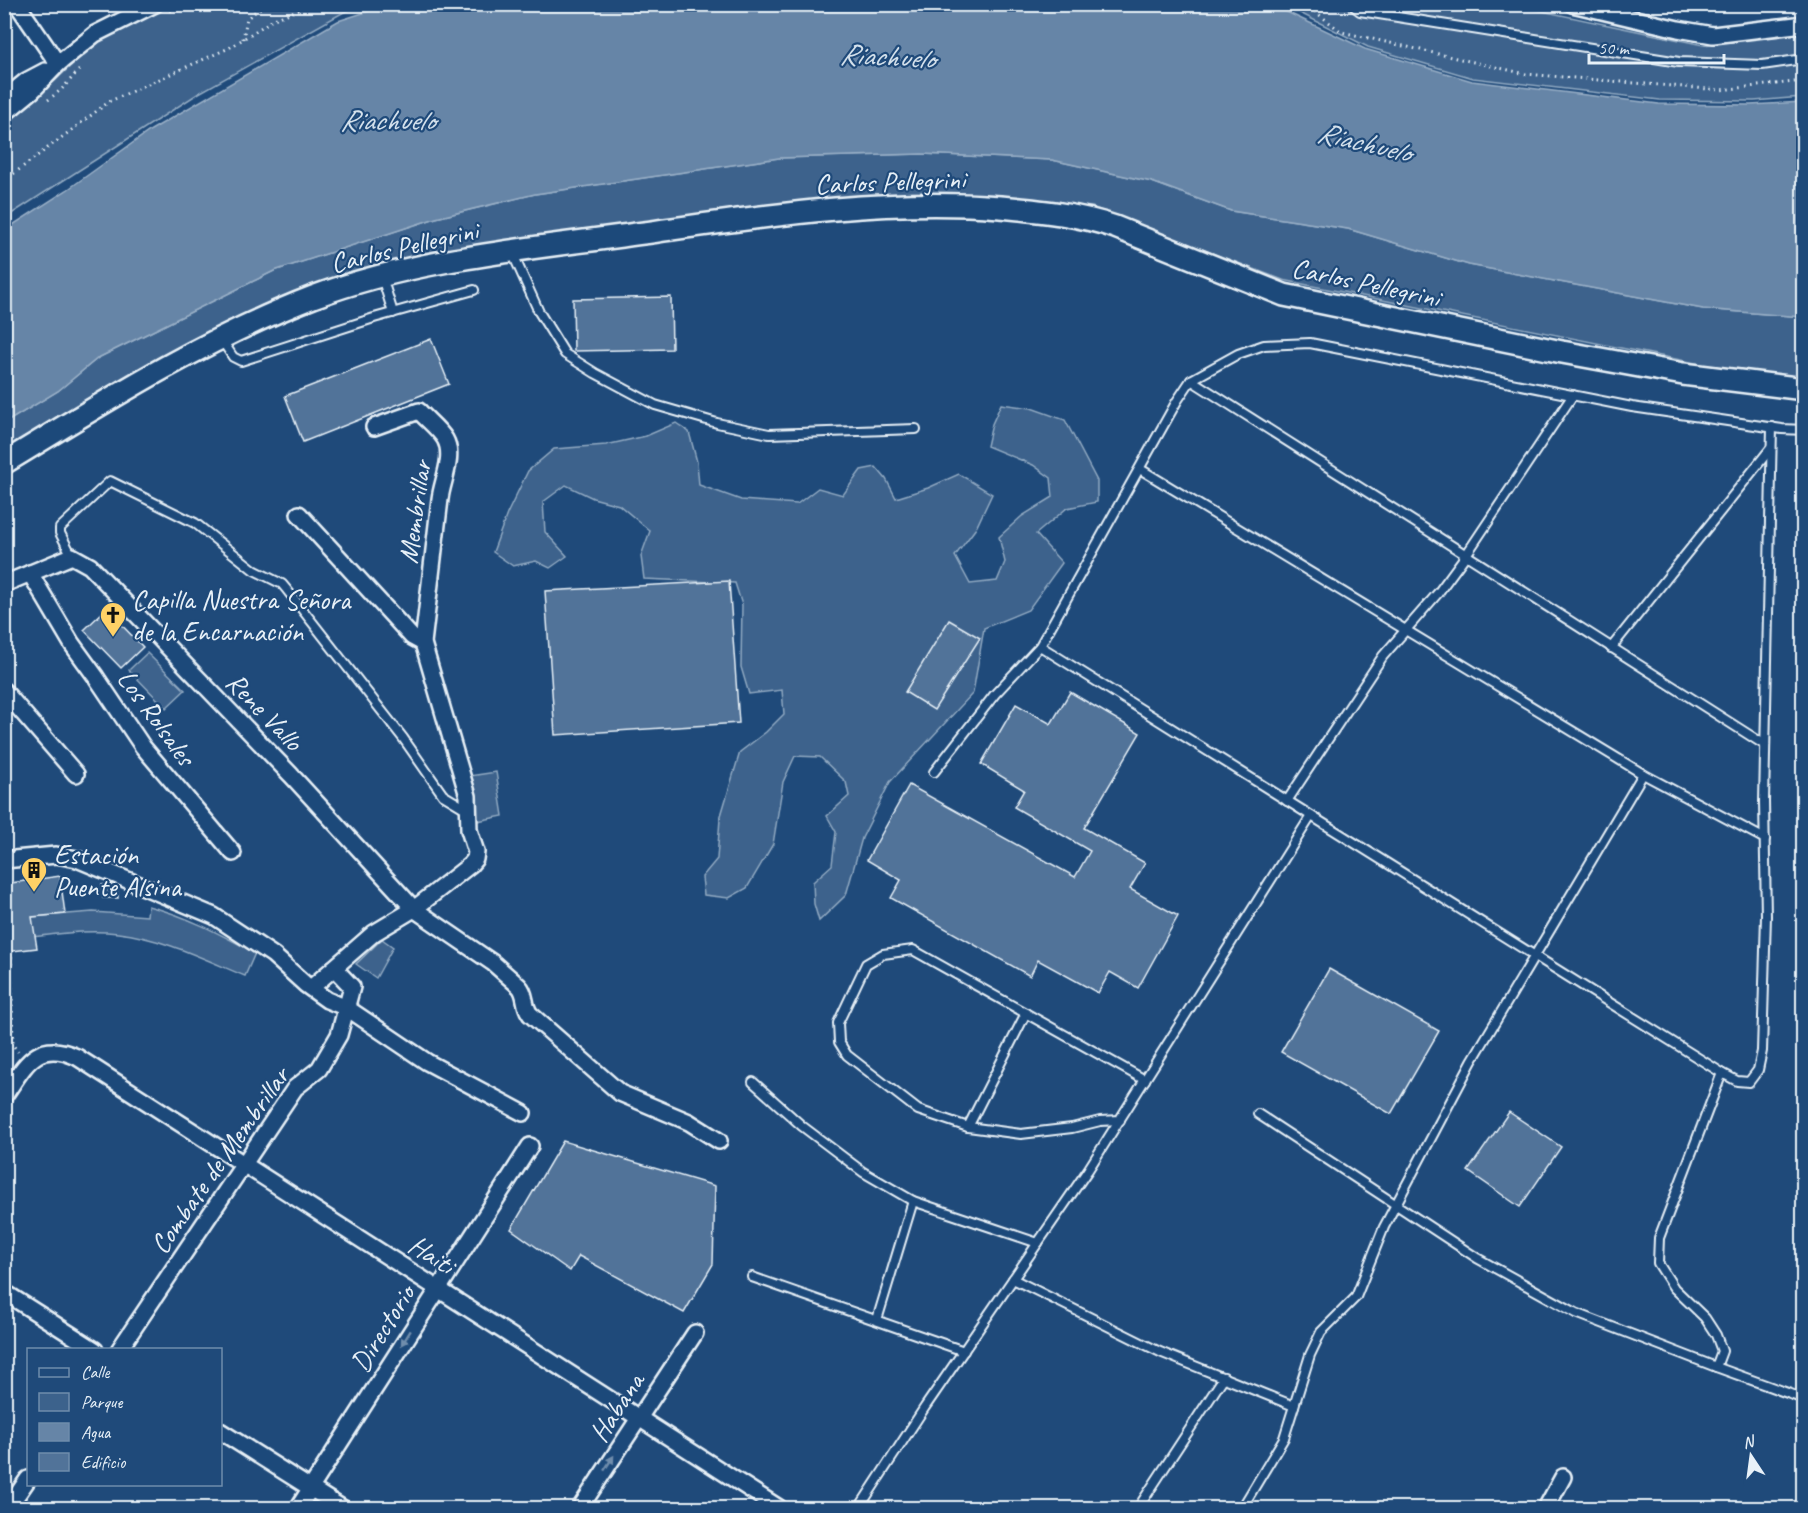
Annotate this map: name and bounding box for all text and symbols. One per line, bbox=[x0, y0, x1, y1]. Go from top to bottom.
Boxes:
scale bar bbox=[1589, 27, 1724, 65]
water label: Riachuelo bbox=[839, 35, 941, 78]
text: 50 m bbox=[1598, 37, 1631, 59]
water label: Riachuelo bbox=[340, 101, 440, 139]
water label: Riachuelo bbox=[1314, 113, 1420, 172]
street label: Carlos Pellegrini bbox=[814, 161, 969, 202]
street label: Carlos Pellegrini bbox=[327, 212, 485, 280]
street label: Carlos Pellegrini bbox=[1289, 250, 1447, 316]
street label: Membrillar bbox=[390, 457, 439, 566]
place label: Capilla Nuestra Señora de la Encarnación bbox=[132, 582, 352, 649]
church icon: Capilla Nuestra Señora de la Encarnación bbox=[98, 600, 128, 638]
street label: Los Rolsales bbox=[110, 662, 205, 775]
street label: Rene Vallo bbox=[219, 665, 312, 759]
place label: Estación Puente Alsina bbox=[54, 837, 183, 904]
building icon: Estación Puente Alsina bbox=[19, 855, 49, 893]
street label: Combate de Membrillar bbox=[142, 1058, 298, 1260]
street label: Haiti bbox=[402, 1227, 464, 1284]
street label: Directorio bbox=[342, 1276, 424, 1378]
one-way arrow bbox=[401, 1330, 412, 1346]
legend bbox=[27, 1348, 222, 1486]
text: Calle bbox=[81, 1361, 110, 1383]
street label: Habana bbox=[581, 1364, 653, 1448]
text: Parque bbox=[81, 1391, 123, 1413]
text: Agua bbox=[81, 1421, 112, 1443]
north arrow bbox=[1721, 1426, 1781, 1486]
text: N bbox=[1741, 1431, 1758, 1453]
text: Edificio bbox=[81, 1451, 127, 1473]
one-way arrow bbox=[604, 1455, 615, 1472]

